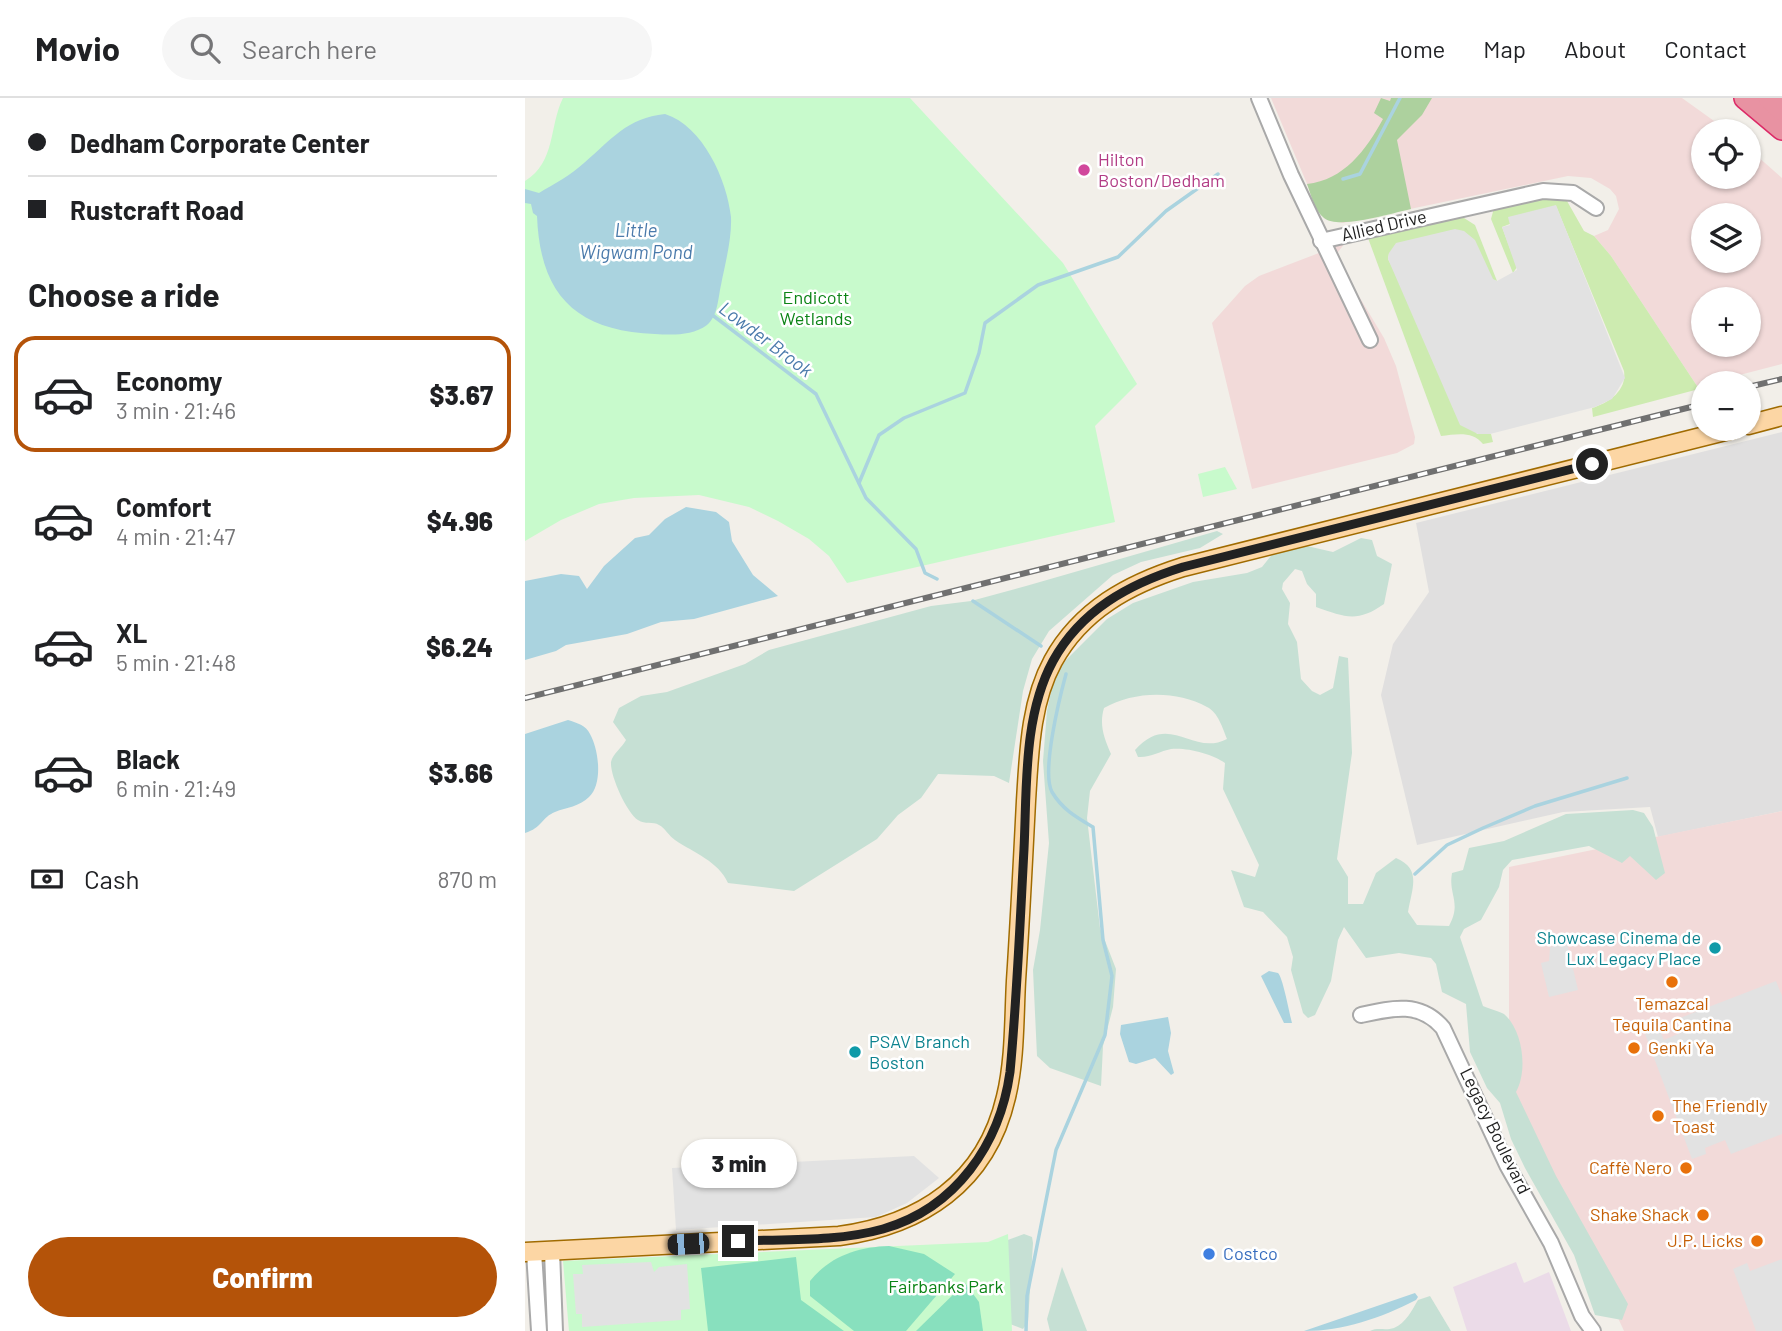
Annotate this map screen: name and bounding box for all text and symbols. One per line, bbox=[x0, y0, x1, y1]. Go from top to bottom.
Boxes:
search box bbox=[162, 17, 652, 80]
text: Movio bbox=[35, 28, 120, 68]
icon: search bbox=[186, 29, 224, 67]
text: Search here bbox=[242, 33, 377, 64]
text: Home bbox=[1384, 34, 1445, 63]
text: Map bbox=[1483, 34, 1526, 63]
text: About bbox=[1564, 34, 1626, 63]
text: Contact bbox=[1664, 34, 1747, 63]
map controls bbox=[1691, 119, 1761, 441]
button: locate bbox=[1691, 119, 1761, 189]
text: Dedham Corporate Center bbox=[70, 127, 370, 158]
place label: Hilton Boston/Dedham bbox=[1098, 148, 1225, 191]
marker: Hilton Boston/Dedham bbox=[1076, 162, 1092, 178]
text: Rustcraft Road bbox=[70, 194, 244, 225]
button: layers bbox=[1691, 203, 1761, 273]
street label: Allied Drive bbox=[1339, 205, 1429, 246]
water label: Little Wigwam Pond bbox=[579, 218, 693, 263]
text: Choose a ride bbox=[28, 275, 220, 313]
park label: Endicott Wetlands bbox=[780, 286, 852, 329]
button: + bbox=[1691, 287, 1761, 357]
water label: Lowder Brook bbox=[715, 296, 818, 382]
icon: car bbox=[32, 363, 95, 426]
text: Economy bbox=[116, 365, 222, 396]
button: − bbox=[1691, 371, 1761, 441]
text: $3.67 bbox=[430, 379, 493, 410]
text: 3 min · 21:46 bbox=[116, 396, 236, 424]
route start bbox=[1576, 448, 1608, 480]
icon: car bbox=[32, 489, 95, 552]
text: Comfort bbox=[116, 491, 212, 522]
text: $4.96 bbox=[427, 505, 493, 536]
text: 4 min · 21:47 bbox=[116, 522, 235, 550]
icon: car bbox=[32, 615, 95, 678]
text: XL bbox=[116, 617, 147, 648]
text: $6.24 bbox=[426, 631, 493, 662]
text: 5 min · 21:48 bbox=[116, 648, 236, 676]
icon: car bbox=[32, 741, 95, 804]
text: Black bbox=[116, 743, 180, 774]
text: $3.66 bbox=[428, 757, 493, 788]
text: 6 min · 21:49 bbox=[116, 774, 236, 802]
icon: cash bbox=[28, 860, 66, 898]
text: Cash bbox=[84, 863, 139, 894]
text: 870 m bbox=[438, 865, 497, 893]
place label: Showcase Cinema de Lux Legacy Place bbox=[1537, 926, 1701, 969]
marker: Showcase Cinema de Lux Legacy Place bbox=[1707, 940, 1723, 956]
marker: Temazcal Tequila Cantina bbox=[1664, 974, 1680, 990]
place label: Temazcal Tequila Cantina bbox=[1612, 992, 1732, 1035]
place label: PSAV Branch Boston bbox=[869, 1030, 970, 1073]
place label: Genki Ya bbox=[1648, 1036, 1714, 1058]
marker: Genki Ya bbox=[1626, 1040, 1642, 1056]
marker: PSAV Branch Boston bbox=[847, 1044, 863, 1060]
street label: Legacy Boulevard bbox=[1456, 1064, 1536, 1197]
place label: The Friendly Toast bbox=[1672, 1094, 1768, 1137]
marker: The Friendly Toast bbox=[1650, 1108, 1666, 1124]
callout: 3 min bbox=[680, 1140, 796, 1188]
text: 3 min bbox=[711, 1149, 767, 1177]
place label: Caffè Nero bbox=[1589, 1156, 1672, 1178]
marker: Caffè Nero bbox=[1678, 1160, 1694, 1176]
place label: Shake Shack bbox=[1590, 1203, 1689, 1225]
marker: Shake Shack bbox=[1695, 1207, 1711, 1223]
route end bbox=[722, 1225, 754, 1257]
place label: J.P. Licks bbox=[1667, 1229, 1743, 1251]
car bbox=[667, 1232, 710, 1256]
marker: J.P. Licks bbox=[1749, 1233, 1765, 1249]
button: Confirm bbox=[28, 1237, 497, 1317]
place label: Costco bbox=[1223, 1242, 1278, 1264]
marker: Costco bbox=[1201, 1246, 1217, 1262]
park label: Fairbanks Park bbox=[888, 1275, 1004, 1297]

